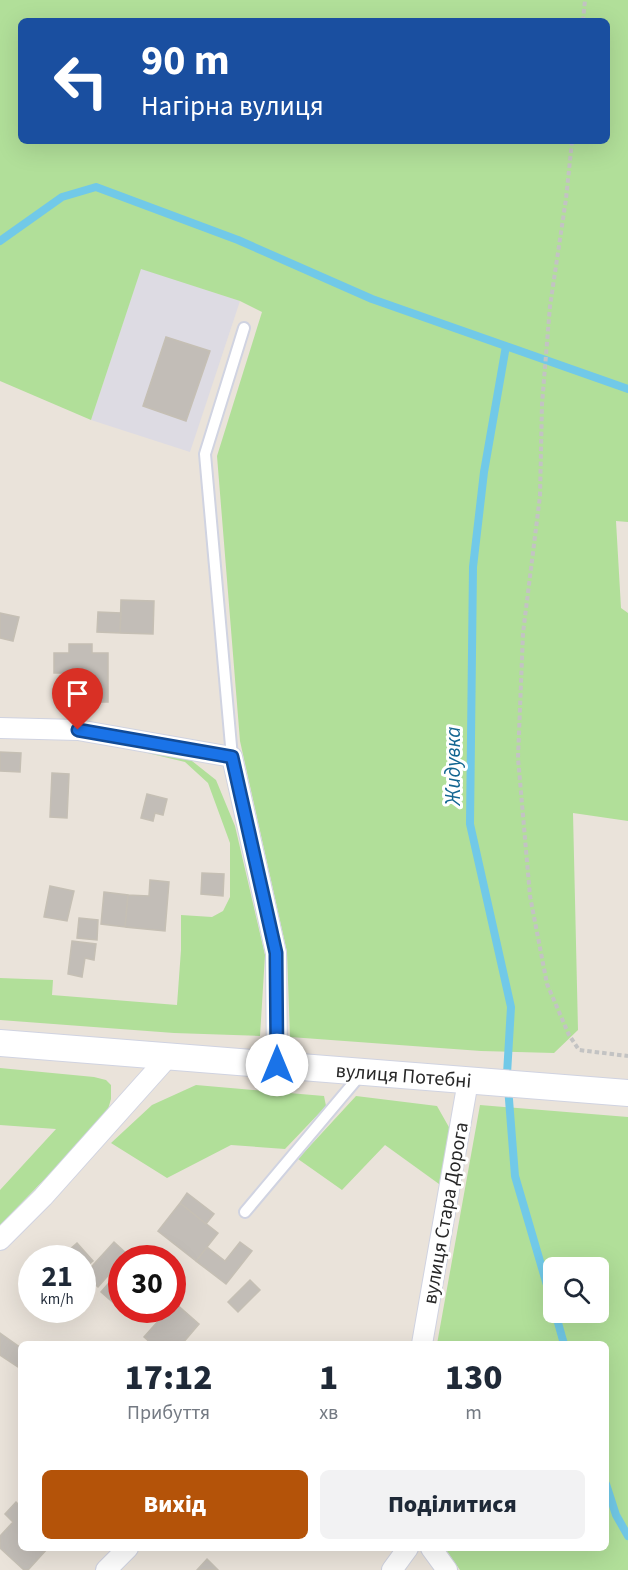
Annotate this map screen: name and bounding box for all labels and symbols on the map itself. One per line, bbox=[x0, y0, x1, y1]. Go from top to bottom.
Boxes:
pin bbox=[52, 668, 103, 730]
water label: Жидувка bbox=[438, 727, 468, 806]
position arrow bbox=[245, 1033, 309, 1097]
street label: вулиця Потебні bbox=[335, 1057, 473, 1095]
street label: вулиця Стара Дорога bbox=[416, 1120, 476, 1307]
speed limit sign: 30 bbox=[108, 1245, 186, 1323]

